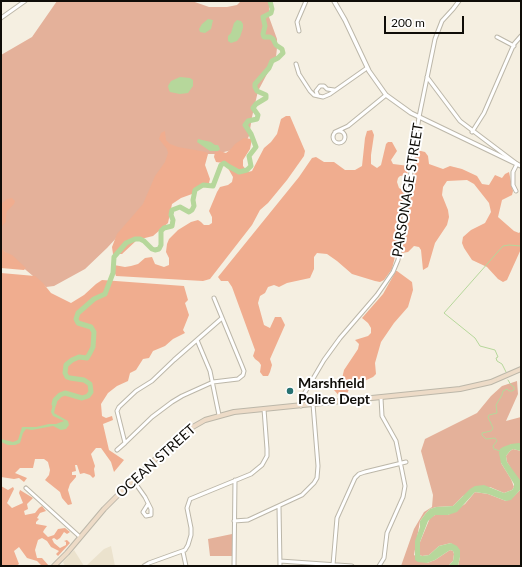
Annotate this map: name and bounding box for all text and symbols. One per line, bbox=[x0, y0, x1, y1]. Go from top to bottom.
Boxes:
scale bar bbox=[386, 8, 466, 34]
text: 200 m bbox=[391, 15, 425, 30]
street label: PARSONAGE STREET bbox=[389, 122, 427, 258]
place label: Marshfield Police Dept bbox=[298, 375, 370, 408]
marker: Marshfield Police Dept bbox=[285, 386, 295, 396]
street label: OCEAN STREET bbox=[113, 421, 199, 501]

